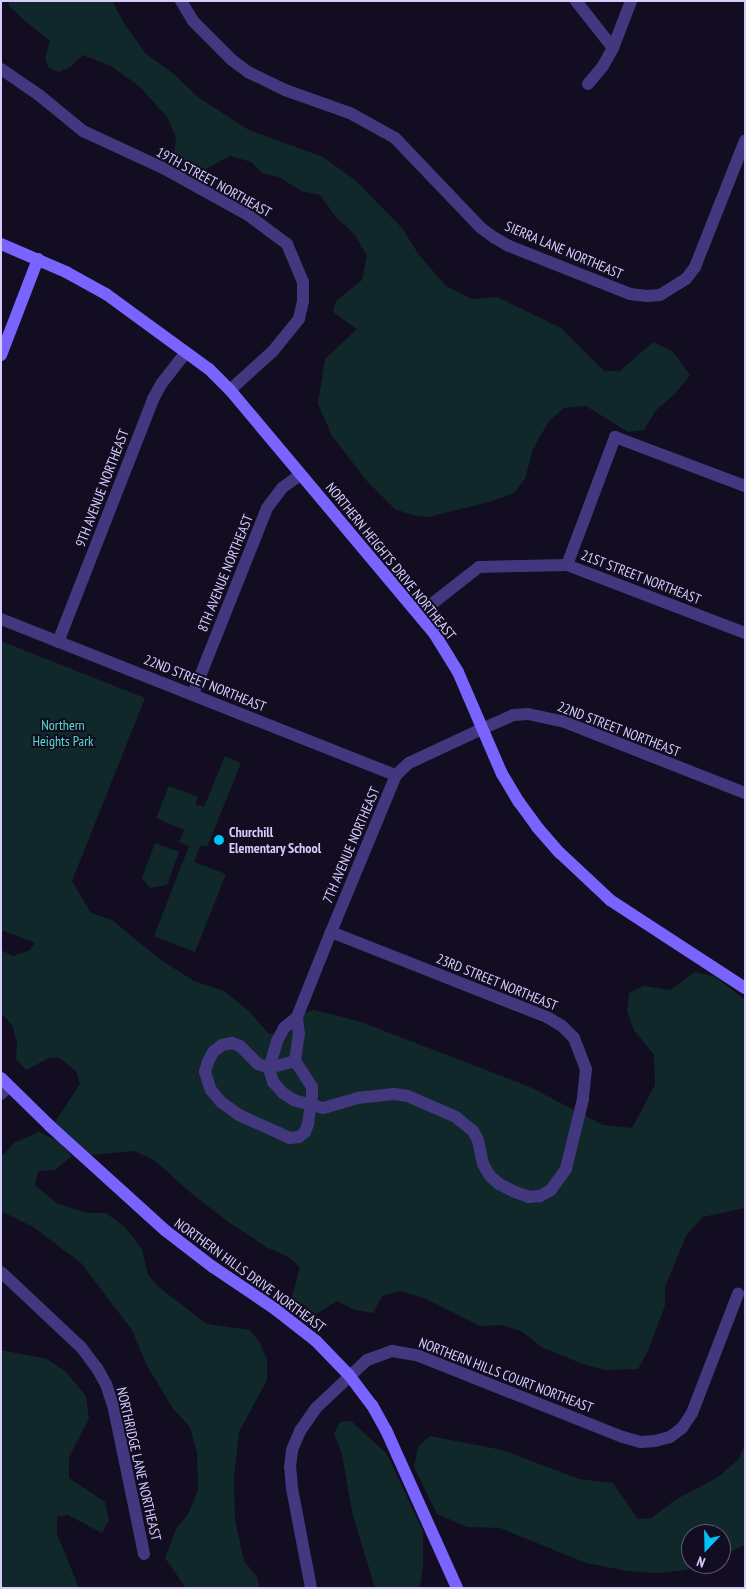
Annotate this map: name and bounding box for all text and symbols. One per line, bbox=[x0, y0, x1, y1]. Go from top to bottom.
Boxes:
street label: 19TH STREET NORTHEAST bbox=[153, 143, 275, 221]
street label: SIERRA LANE NORTHEAST bbox=[502, 217, 626, 283]
street label: 9TH AVENUE NORTHEAST bbox=[72, 426, 132, 550]
street label: NORTHERN HEIGHTS DRIVE NORTHEAST bbox=[322, 479, 460, 643]
street label: 8TH AVENUE NORTHEAST bbox=[194, 512, 256, 634]
street label: 21ST STREET NORTHEAST bbox=[578, 546, 704, 608]
street label: 22ND STREET NORTHEAST bbox=[141, 651, 269, 715]
street label: 22ND STREET NORTHEAST bbox=[555, 698, 683, 760]
park label: Northern Heights Park bbox=[33, 717, 93, 750]
street label: 7TH AVENUE NORTHEAST bbox=[319, 784, 383, 906]
place label: Churchill Elementary School bbox=[229, 824, 322, 856]
marker: Churchill Elementary School bbox=[213, 834, 225, 846]
street label: 23RD STREET NORTHEAST bbox=[434, 950, 560, 1014]
street label: NORTHERN HILLS DRIVE NORTHEAST bbox=[171, 1215, 329, 1335]
street label: NORTHERN HILLS COURT NORTHEAST bbox=[416, 1334, 596, 1416]
street label: NORTHRIDGE LANE NORTHEAST bbox=[113, 1386, 165, 1542]
north arrow bbox=[681, 1524, 731, 1574]
text: N bbox=[694, 1552, 708, 1572]

